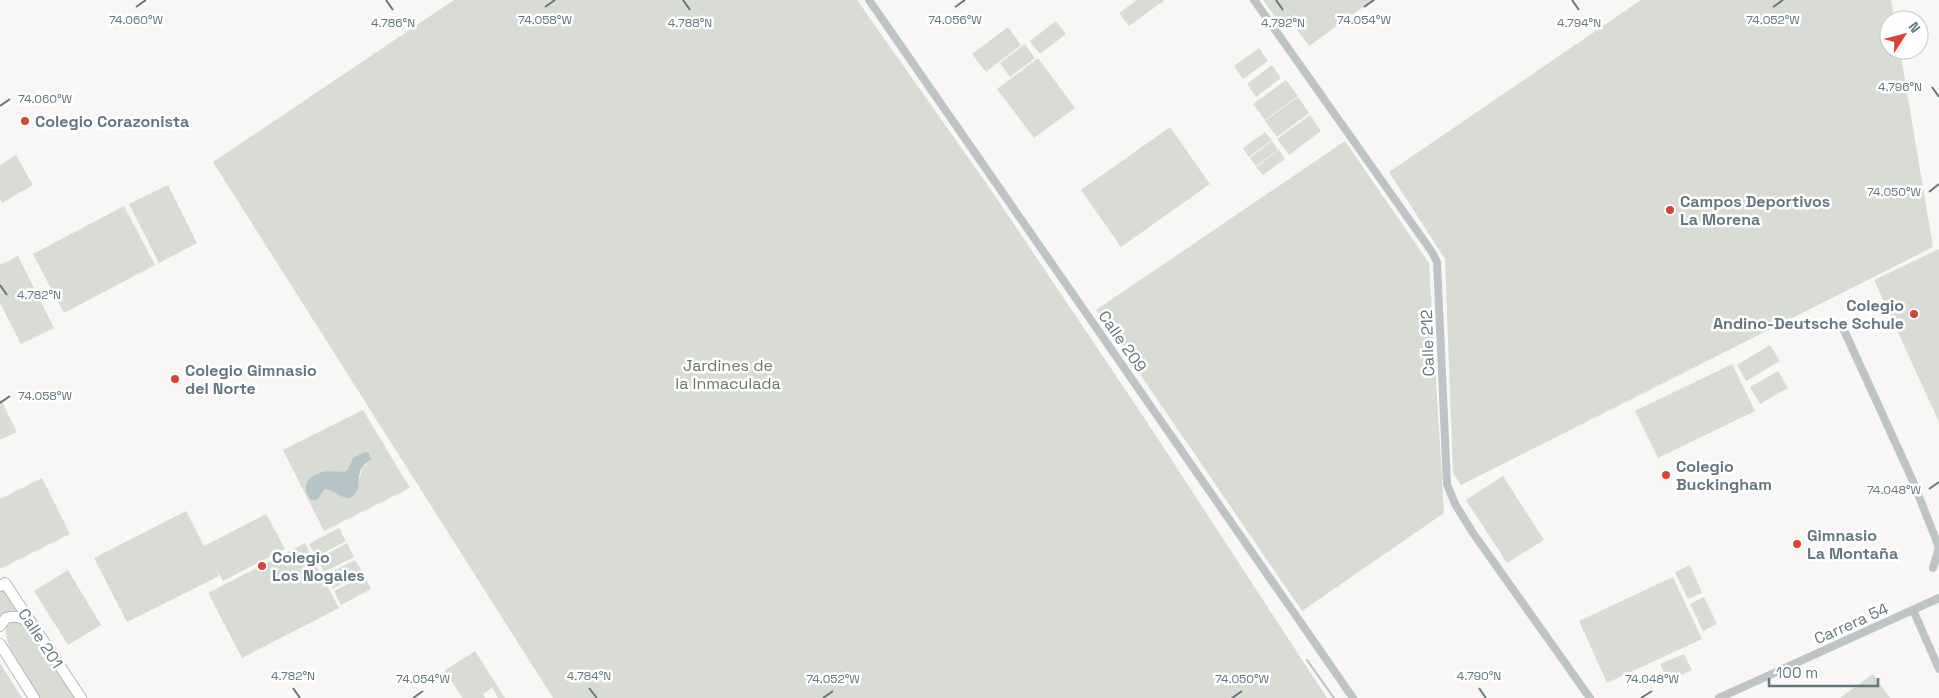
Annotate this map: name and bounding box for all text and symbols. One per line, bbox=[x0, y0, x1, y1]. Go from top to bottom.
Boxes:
north arrow bbox=[1879, 10, 1929, 60]
text: 74.060°W bbox=[109, 12, 164, 28]
text: 74.058°W bbox=[518, 12, 572, 28]
text: 74.056°W bbox=[928, 12, 982, 28]
text: 74.054°W bbox=[1337, 12, 1391, 28]
text: 74.052°W bbox=[1746, 12, 1800, 28]
text: 4.786°N bbox=[371, 15, 415, 31]
text: 4.788°N bbox=[668, 15, 712, 31]
text: 4.792°N bbox=[1261, 15, 1305, 31]
text: 4.794°N bbox=[1557, 15, 1601, 31]
text: N bbox=[1904, 18, 1925, 36]
text: 4.796°N bbox=[1878, 79, 1922, 95]
text: 74.060°W bbox=[18, 91, 73, 107]
place label: Colegio Corazonista bbox=[35, 111, 189, 132]
marker: Colegio Corazonista bbox=[19, 115, 31, 127]
text: 74.050°W bbox=[1867, 184, 1922, 200]
place label: Campos Deportivos La Morena bbox=[1680, 191, 1830, 230]
marker: Campos Deportivos La Morena bbox=[1664, 204, 1676, 216]
text: 4.782°N bbox=[17, 287, 61, 303]
place label: Colegio Andino-Deutsche Schule bbox=[1713, 295, 1904, 334]
street label: Calle 209 bbox=[1094, 306, 1151, 376]
marker: Colegio Andino-Deutsche Schule bbox=[1908, 308, 1920, 320]
street label: Calle 212 bbox=[1416, 309, 1439, 377]
park label: Jardines de la Inmaculada bbox=[675, 355, 781, 394]
place label: Colegio Gimnasio del Norte bbox=[185, 360, 317, 399]
marker: Colegio Gimnasio del Norte bbox=[169, 373, 181, 385]
text: 74.058°W bbox=[18, 388, 72, 404]
place label: Colegio Buckingham bbox=[1676, 456, 1772, 495]
marker: Colegio Buckingham bbox=[1660, 469, 1672, 481]
text: 74.048°W bbox=[1867, 482, 1922, 498]
place label: Gimnasio La Montaña bbox=[1807, 525, 1898, 564]
marker: Gimnasio La Montaña bbox=[1791, 538, 1803, 550]
place label: Colegio Los Nogales bbox=[272, 547, 365, 586]
marker: Colegio Los Nogales bbox=[256, 560, 268, 572]
street label: Carrera 54 bbox=[1811, 598, 1892, 649]
street label: Calle 201 bbox=[13, 604, 68, 672]
scale bar bbox=[1769, 656, 1878, 688]
text: 100 m bbox=[1776, 663, 1818, 682]
text: 4.782°N bbox=[271, 668, 315, 684]
text: 4.784°N bbox=[567, 668, 611, 684]
text: 4.790°N bbox=[1457, 668, 1501, 684]
text: 74.054°W bbox=[396, 671, 450, 687]
text: 74.052°W bbox=[806, 671, 860, 687]
text: 74.050°W bbox=[1215, 671, 1270, 687]
text: 74.048°W bbox=[1625, 671, 1680, 687]

